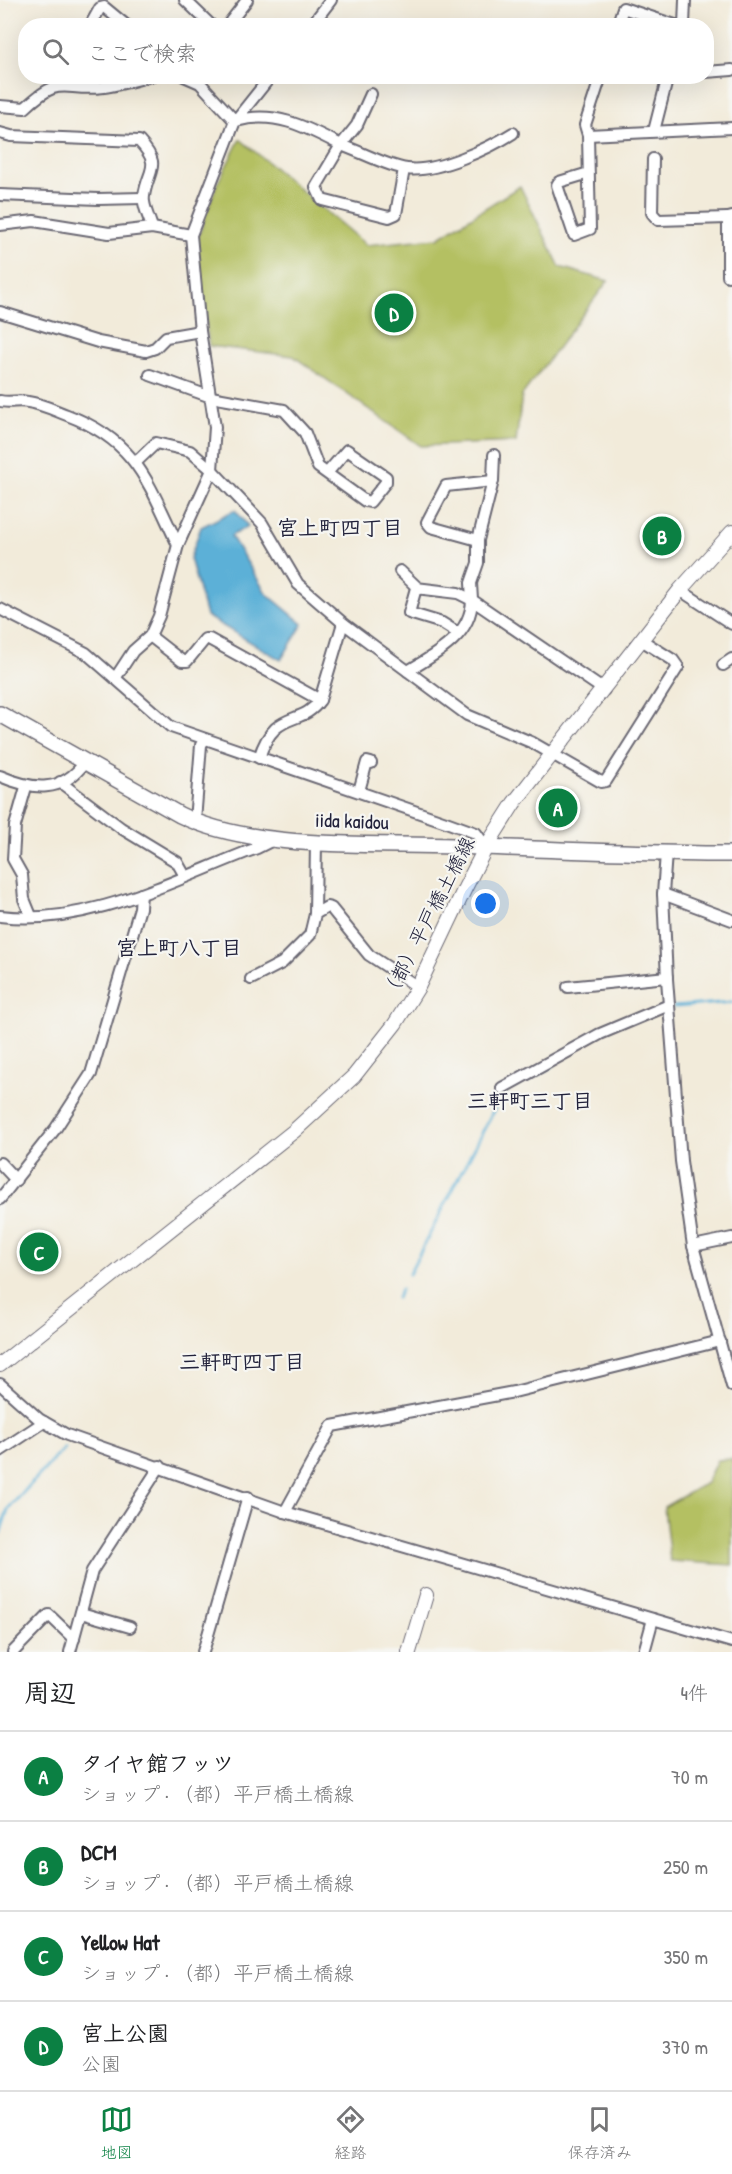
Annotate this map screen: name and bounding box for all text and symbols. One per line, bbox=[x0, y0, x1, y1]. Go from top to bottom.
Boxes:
search box bbox=[18, 18, 714, 84]
icon: search bbox=[39, 35, 72, 68]
text: ここで検索 bbox=[87, 38, 197, 68]
pin: D bbox=[374, 290, 414, 336]
district label: 宮上町四丁目 bbox=[277, 513, 403, 542]
pin: B bbox=[642, 514, 682, 558]
pin: A bbox=[538, 786, 578, 830]
street label: iida kaidou bbox=[315, 806, 389, 835]
street label: （都）平戸橋土橋線 bbox=[375, 831, 480, 1004]
your location bbox=[471, 889, 500, 918]
district label: 宮上町八丁目 bbox=[116, 933, 242, 962]
district label: 三軒町三丁目 bbox=[467, 1086, 593, 1115]
pin: C bbox=[20, 1230, 58, 1274]
district label: 三軒町四丁目 bbox=[179, 1347, 305, 1376]
text: 周辺 bbox=[24, 1675, 76, 1710]
text: 4件 bbox=[681, 1679, 708, 1706]
text: タイヤ館フッツ bbox=[81, 1748, 234, 1778]
text: A bbox=[39, 1763, 48, 1790]
text: 70 m bbox=[671, 1763, 708, 1790]
text: ショップ · （都）平戸橋土橋線 bbox=[81, 1780, 353, 1807]
text: DCM bbox=[81, 1837, 117, 1867]
text: B bbox=[38, 1853, 49, 1880]
text: 250 m bbox=[663, 1853, 708, 1880]
text: ショップ · （都）平戸橋土橋線 bbox=[81, 1869, 353, 1896]
text: Yellow Hat bbox=[81, 1927, 160, 1957]
text: C bbox=[38, 1943, 49, 1970]
text: 350 m bbox=[663, 1943, 708, 1970]
text: ショップ · （都）平戸橋土橋線 bbox=[81, 1959, 353, 1986]
text: 宮上公園 bbox=[81, 2018, 169, 2048]
text: D bbox=[39, 2033, 48, 2060]
text: 370 m bbox=[662, 2033, 708, 2060]
text: 公園 bbox=[81, 2050, 121, 2077]
tab: 地図 bbox=[100, 2103, 133, 2163]
tab: 経路 bbox=[334, 2103, 367, 2163]
tab: 保存済み bbox=[568, 2103, 632, 2163]

